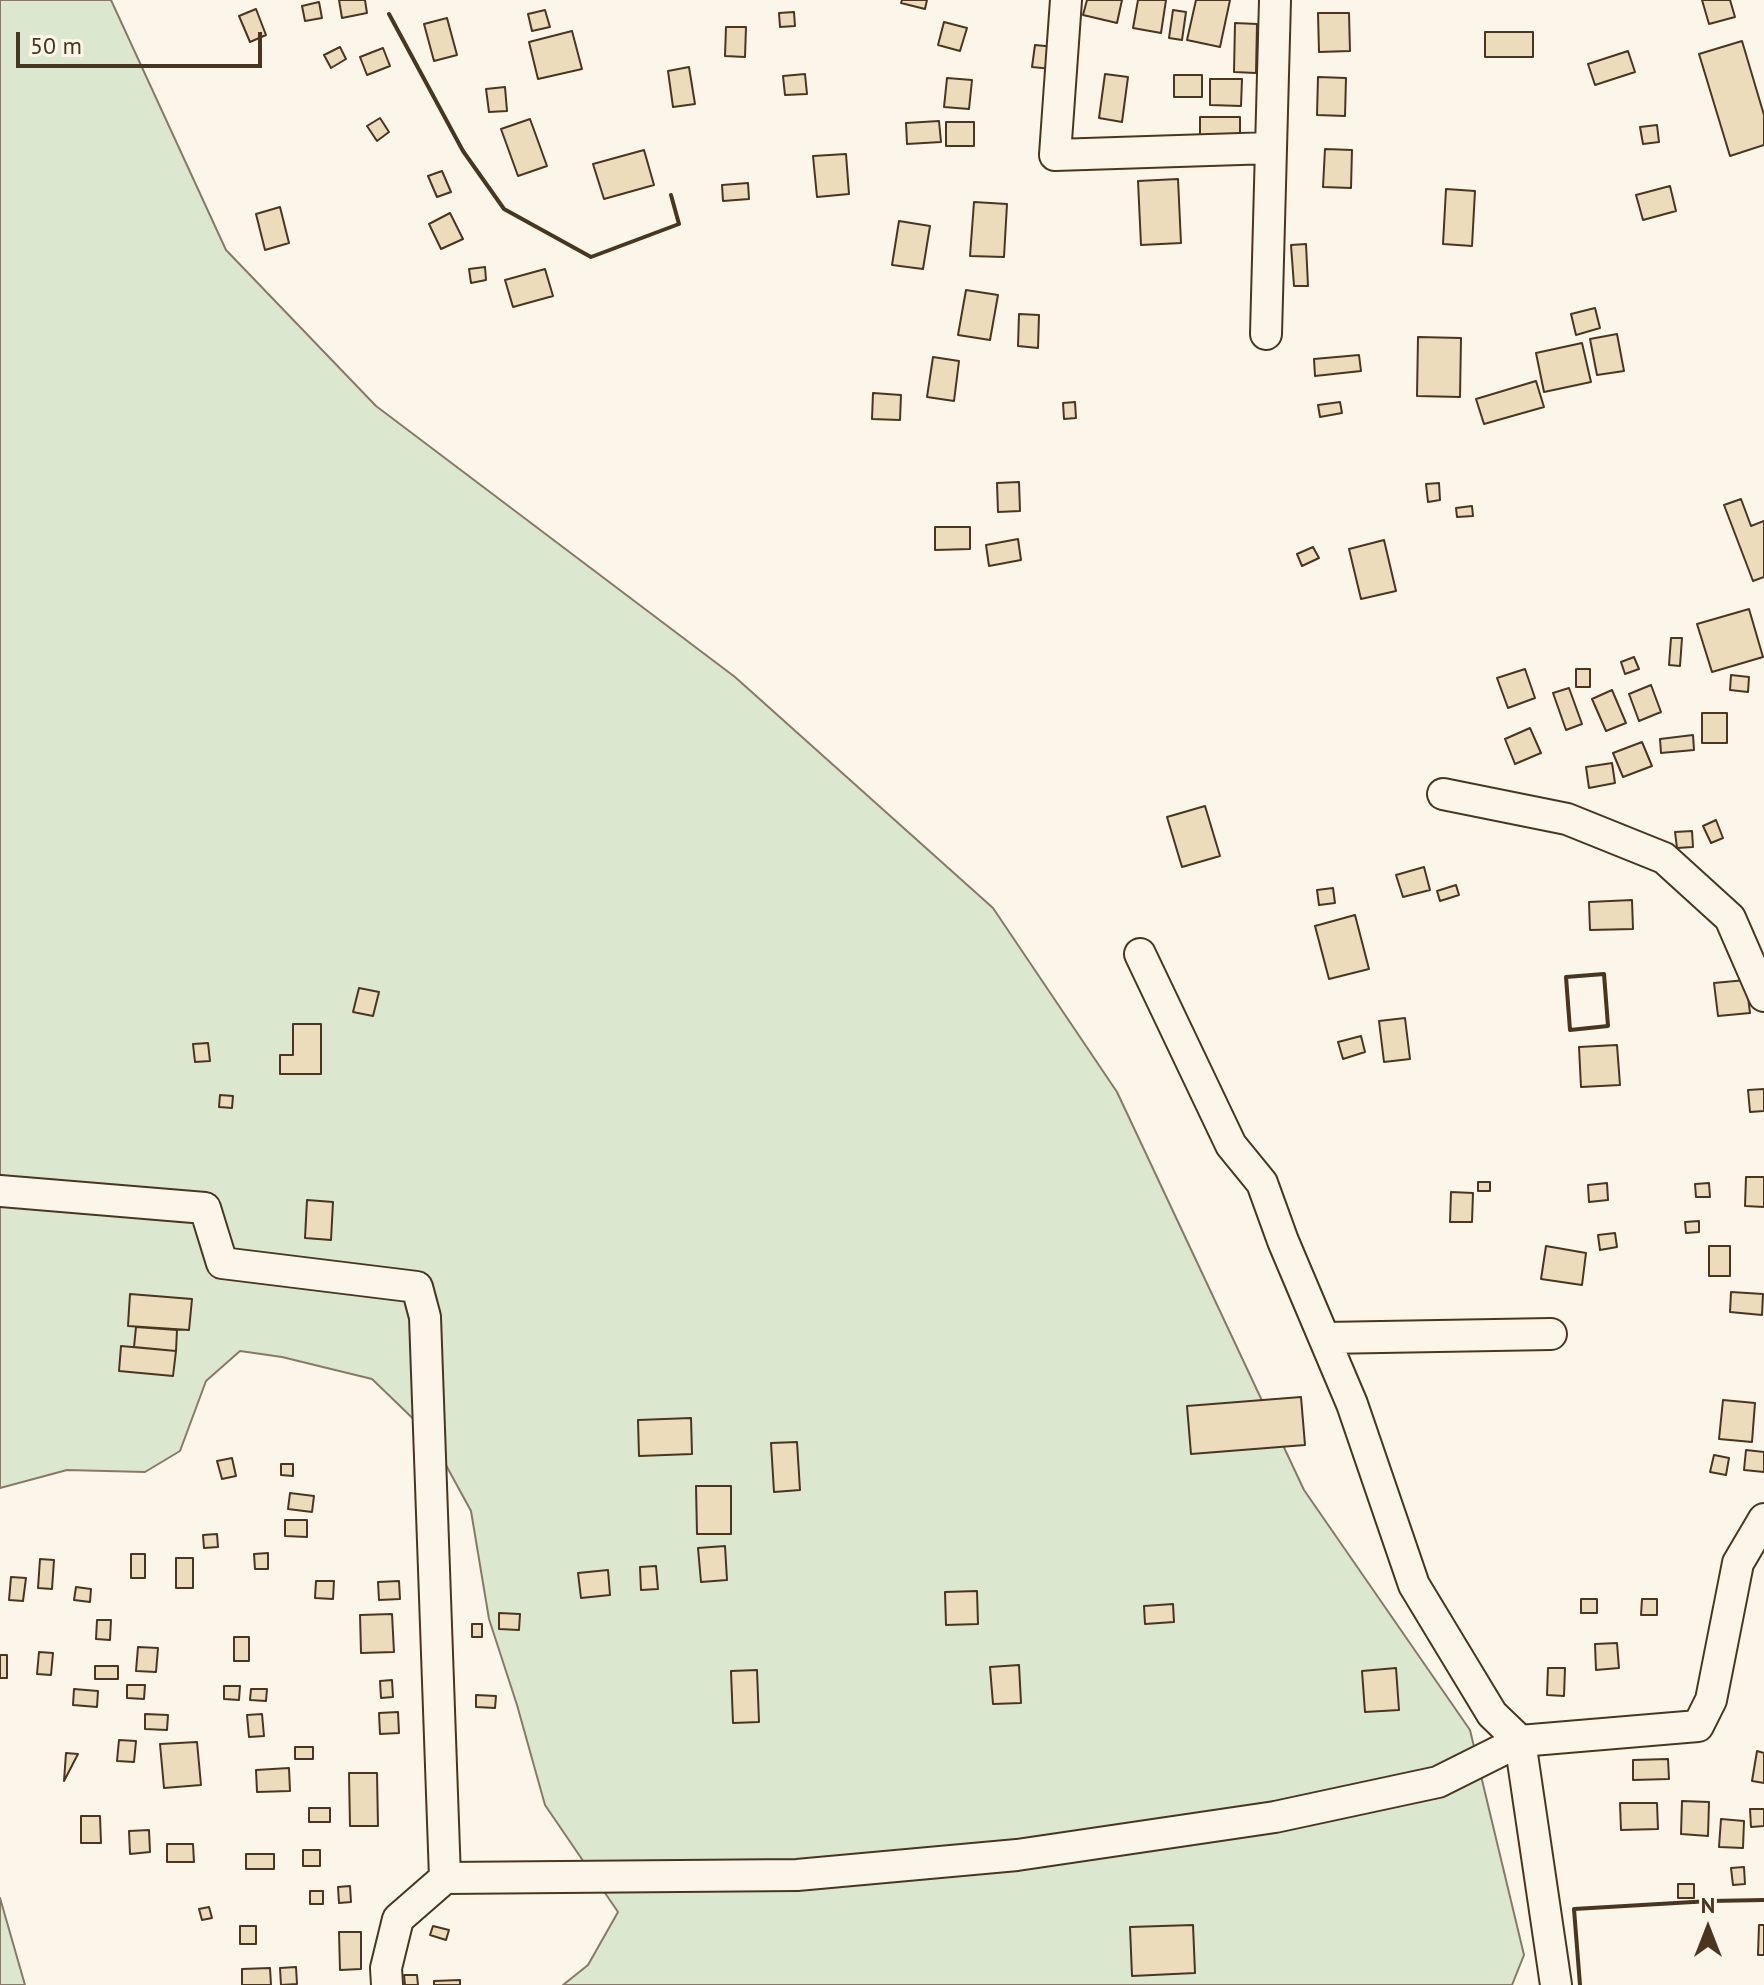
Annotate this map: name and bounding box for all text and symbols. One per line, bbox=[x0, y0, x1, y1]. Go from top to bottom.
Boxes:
scale bar bbox=[20, 16, 266, 66]
text: 50 m bbox=[30, 30, 82, 61]
north arrow bbox=[1668, 1889, 1748, 1969]
text: N bbox=[1701, 1891, 1715, 1919]

